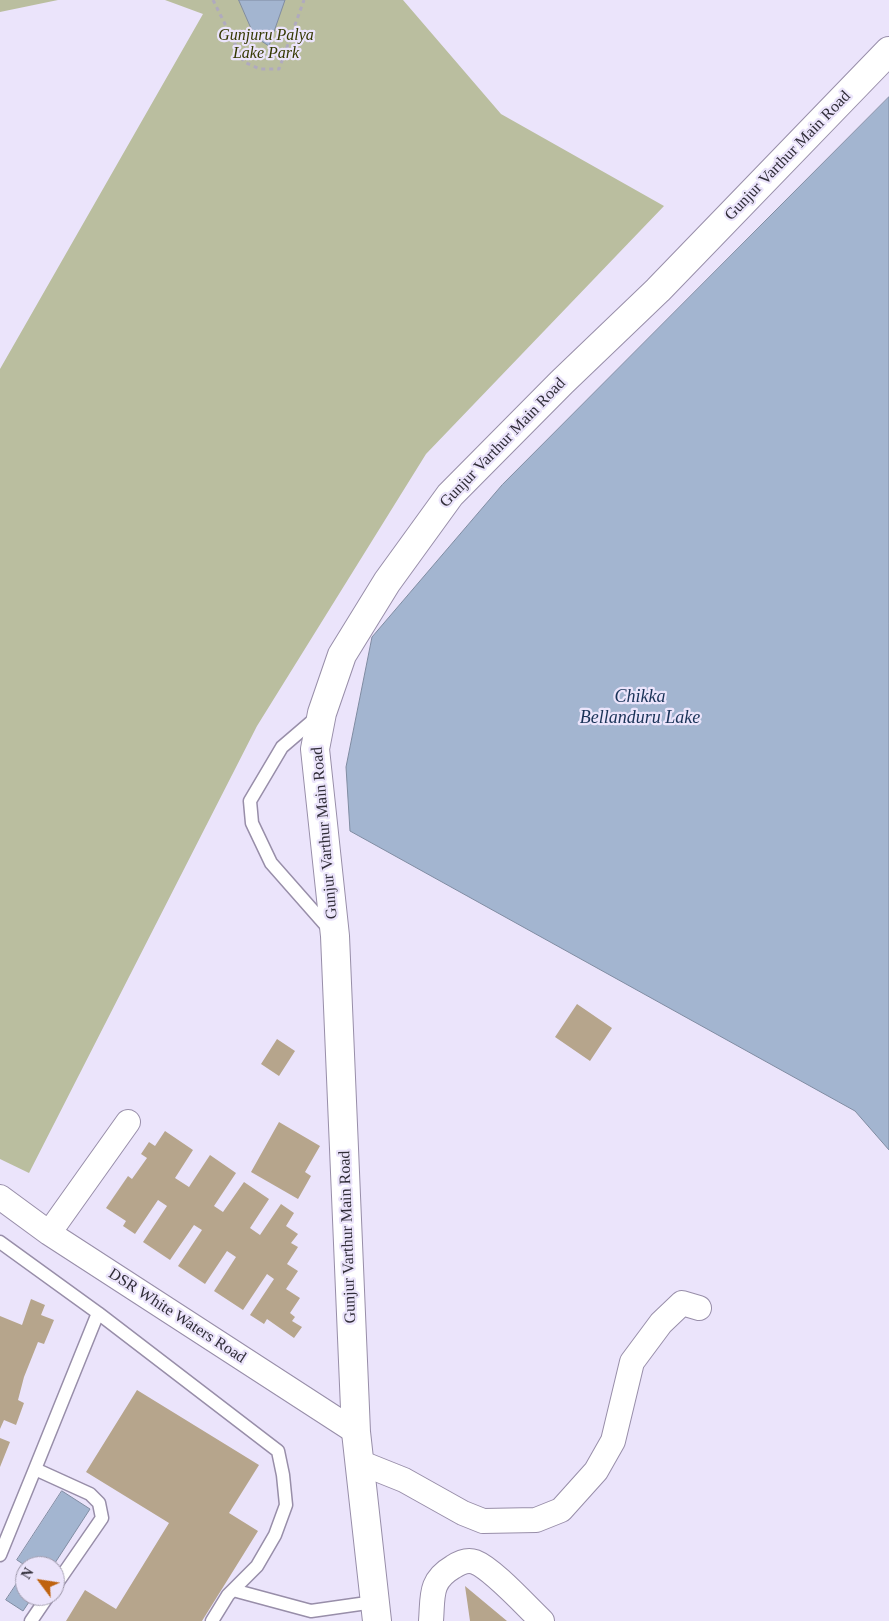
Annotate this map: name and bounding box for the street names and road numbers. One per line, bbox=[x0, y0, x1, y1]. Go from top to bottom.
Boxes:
street label: Gunjur Varthur Main Road bbox=[721, 87, 855, 225]
street label: Gunjur Varthur Main Road bbox=[436, 374, 570, 512]
street label: Gunjur Varthur Main Road bbox=[308, 746, 342, 920]
street label: Gunjur Varthur Main Road bbox=[335, 1150, 361, 1324]
street label: DSR White Waters Road bbox=[105, 1264, 249, 1368]

